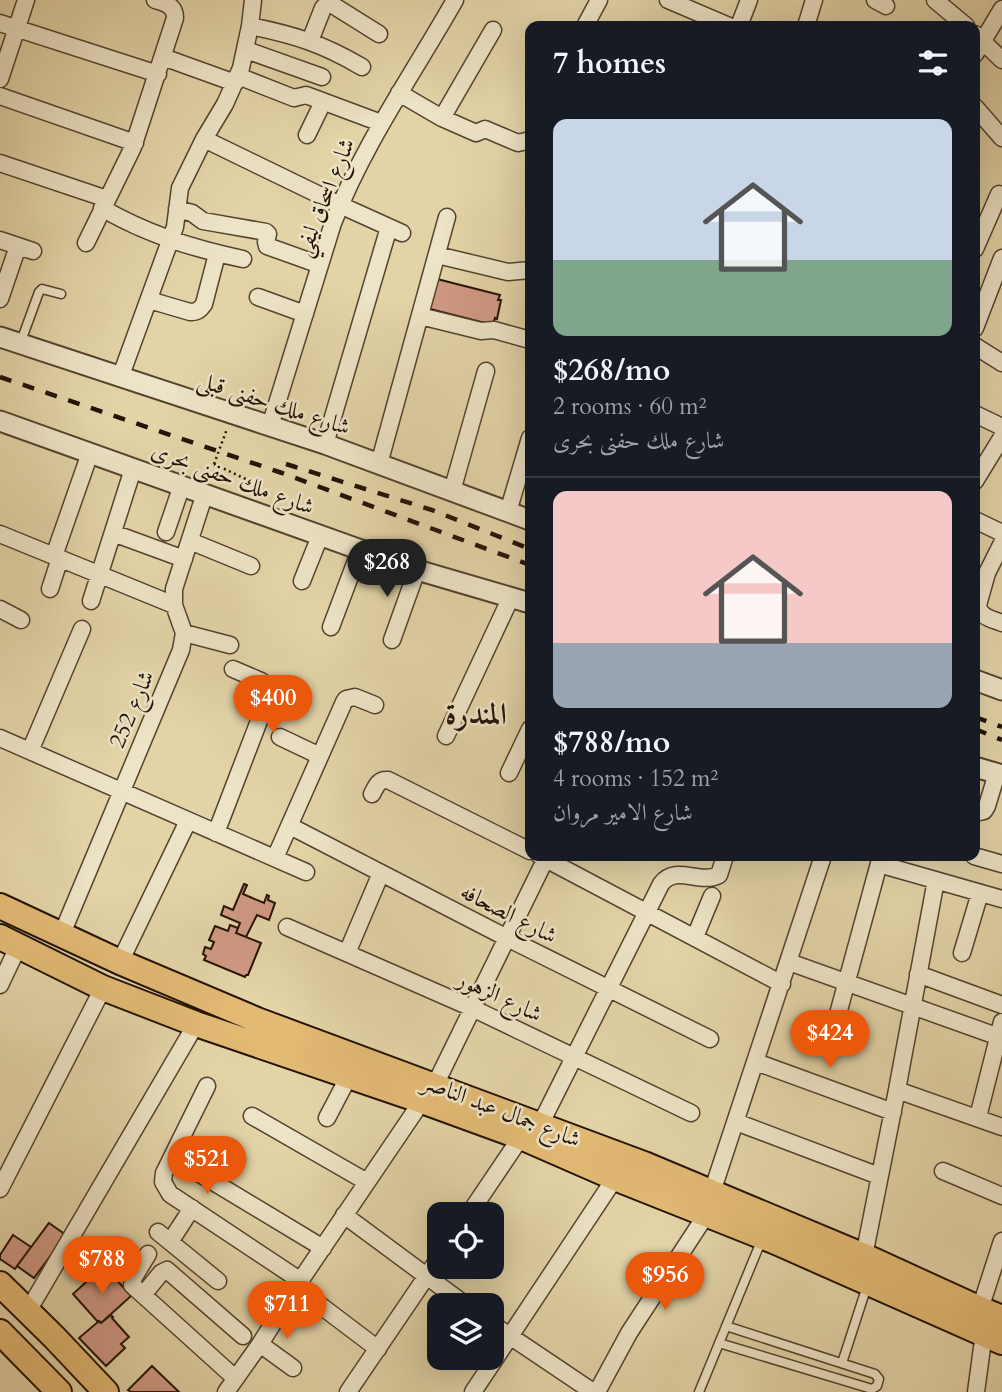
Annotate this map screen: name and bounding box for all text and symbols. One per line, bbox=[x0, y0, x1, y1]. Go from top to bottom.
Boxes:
text: 7 homes bbox=[553, 43, 666, 84]
icon: filters bbox=[914, 44, 952, 82]
street label: شارع اسحاق ليفي bbox=[287, 134, 369, 263]
icon: home bbox=[690, 164, 816, 290]
text: $268/mo bbox=[553, 350, 670, 391]
street label: شارع ملك حفنى قبلى bbox=[192, 364, 354, 447]
text: 2 rooms · 60 m² bbox=[553, 391, 706, 422]
text: شارع ملك حفنى بحرى bbox=[553, 425, 724, 456]
street label: شارع ملك حفنى بحرى bbox=[146, 435, 319, 526]
icon: home bbox=[690, 536, 816, 662]
pin: $268 bbox=[346, 540, 428, 599]
text: $268 bbox=[363, 546, 411, 577]
street label: شارع 252 bbox=[101, 666, 165, 754]
pin: $400 bbox=[232, 676, 314, 735]
text: $400 bbox=[249, 682, 297, 713]
district label: المندرة bbox=[445, 694, 507, 735]
text: $788/mo bbox=[553, 722, 670, 763]
text: 4 rooms · 152 m² bbox=[553, 763, 718, 794]
text: شارع الامير مروان bbox=[553, 797, 693, 828]
street label: شارع الصحافه bbox=[453, 876, 562, 955]
street label: شارع الزهور bbox=[449, 962, 547, 1033]
pin: $424 bbox=[789, 1010, 871, 1070]
text: $424 bbox=[806, 1017, 854, 1048]
street label: شارع جمال عبد الناصر bbox=[415, 1065, 585, 1159]
pin: $521 bbox=[166, 1136, 248, 1196]
text: $521 bbox=[183, 1143, 231, 1174]
map controls bbox=[427, 1202, 504, 1370]
button: locate bbox=[427, 1202, 504, 1279]
pin: $788 bbox=[61, 1236, 143, 1296]
text: $788 bbox=[78, 1243, 126, 1274]
pin: $956 bbox=[624, 1252, 706, 1312]
text: $956 bbox=[641, 1259, 689, 1290]
pin: $711 bbox=[246, 1282, 328, 1341]
text: $711 bbox=[263, 1288, 311, 1319]
button: layers bbox=[427, 1293, 504, 1370]

